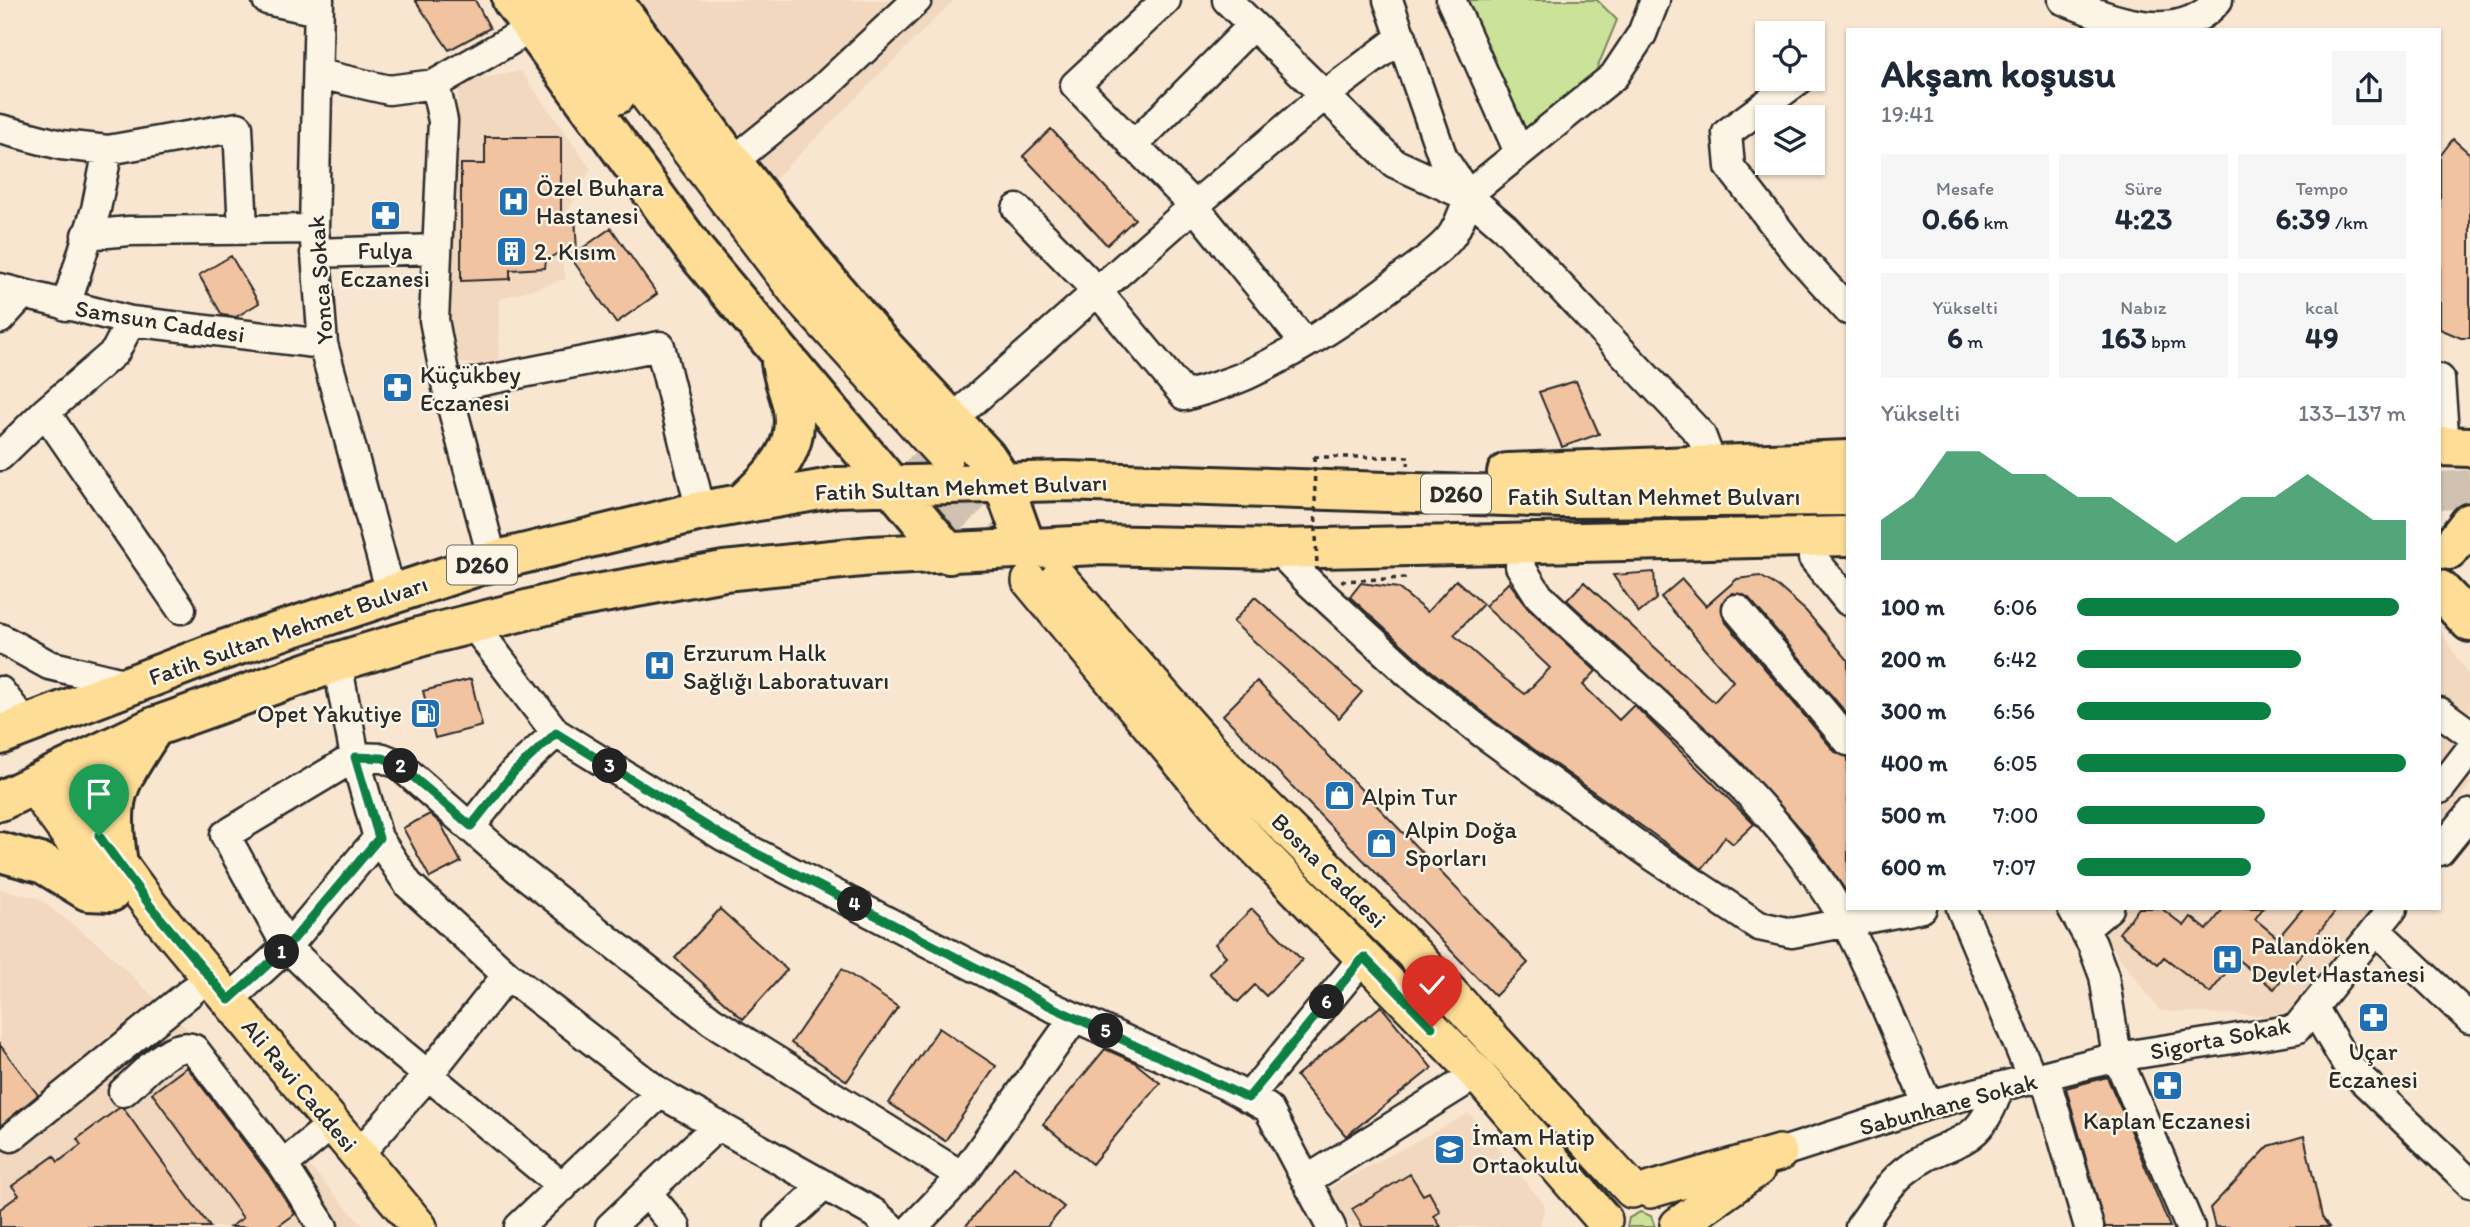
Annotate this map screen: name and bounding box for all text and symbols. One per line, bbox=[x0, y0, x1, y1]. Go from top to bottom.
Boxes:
map controls bbox=[1755, 21, 1825, 175]
button: locate bbox=[1755, 21, 1825, 91]
text: Akşam koşusu bbox=[1881, 51, 2116, 97]
button: share bbox=[2332, 51, 2406, 125]
text: 19:41 bbox=[1881, 100, 1934, 128]
button: layers bbox=[1755, 105, 1825, 175]
place label: Özel Buhara Hastanesi bbox=[536, 173, 665, 230]
text: Mesafe bbox=[1936, 177, 1994, 200]
text: Süre bbox=[2125, 177, 2162, 200]
text: Tempo bbox=[2295, 177, 2348, 200]
hospital icon: Özel Buhara Hastanesi bbox=[496, 184, 530, 218]
pharmacy icon: Fulya Eczanesi bbox=[368, 199, 402, 233]
text: 0.66 bbox=[1922, 200, 1979, 237]
text: 4:23 bbox=[2115, 200, 2172, 237]
text: 6:39 bbox=[2275, 200, 2331, 237]
text: km bbox=[1979, 211, 2009, 234]
text: /km bbox=[2331, 211, 2368, 234]
street label: Yonca Sokak bbox=[301, 214, 339, 345]
building icon: 2. Kısım bbox=[494, 234, 528, 268]
place label: Fulya Eczanesi bbox=[340, 236, 430, 293]
place label: 2. Kısım bbox=[534, 237, 616, 266]
street label: Samsun Caddesi bbox=[73, 293, 247, 349]
text: Yükselti bbox=[1932, 296, 1998, 319]
text: Nabız bbox=[2120, 296, 2167, 319]
text: kcal bbox=[2305, 296, 2339, 319]
text: 6 bbox=[1947, 319, 1963, 356]
text: 163 bbox=[2101, 319, 2147, 356]
text: 49 bbox=[2305, 319, 2339, 356]
text: m bbox=[1963, 330, 1983, 353]
text: bpm bbox=[2147, 330, 2186, 353]
place label: Küçükbey Eczanesi bbox=[420, 360, 521, 417]
pharmacy icon: Küçükbey Eczanesi bbox=[380, 371, 414, 405]
text: Yükselti bbox=[1881, 399, 1960, 427]
text: 133–137 m bbox=[2298, 399, 2406, 427]
street label: Fatih Sultan Mehmet Bulvarı bbox=[814, 467, 1108, 507]
road number: D260 bbox=[1421, 474, 1491, 514]
street label: Fatih Sultan Mehmet Bulvarı bbox=[1508, 482, 1800, 511]
road number: D260 bbox=[447, 545, 517, 584]
street label: Fatih Sultan Mehmet Bulvarı bbox=[145, 569, 431, 691]
text: 100 m bbox=[1881, 593, 1945, 621]
text: 6:06 bbox=[1993, 593, 2037, 621]
place label: Erzurum Halk Sağlığı Laboratuvarı bbox=[683, 638, 889, 695]
text: 200 m bbox=[1881, 645, 1946, 673]
text: 6:42 bbox=[1993, 645, 2037, 673]
hospital icon: Erzurum Halk Sağlığı Laboratuvarı bbox=[643, 649, 677, 683]
fuel station icon: Opet Yakutiye bbox=[408, 696, 442, 730]
text: 300 m bbox=[1881, 697, 1946, 725]
text: 6:56 bbox=[1993, 697, 2035, 725]
place label: Opet Yakutiye bbox=[257, 699, 402, 728]
pin: 2 bbox=[384, 748, 418, 784]
pin: 3 bbox=[592, 748, 628, 784]
text: 400 m bbox=[1881, 749, 1948, 777]
text: 6:05 bbox=[1993, 749, 2037, 777]
text: 2 bbox=[396, 754, 406, 777]
text: 3 bbox=[604, 754, 615, 777]
pin bbox=[69, 764, 129, 836]
icon: arrive bbox=[80, 775, 118, 813]
shop icon: Alpin Tur bbox=[1322, 779, 1356, 813]
place label: Alpin Tur bbox=[1362, 782, 1458, 811]
text: 500 m bbox=[1881, 801, 1946, 829]
text: 7:00 bbox=[1993, 801, 2038, 829]
street label: Bosna Caddesi bbox=[1265, 806, 1393, 934]
place label: Alpin Doğa Sporları bbox=[1405, 815, 1518, 872]
shop icon: Alpin Doğa Sporları bbox=[1365, 826, 1399, 860]
text: 600 m bbox=[1881, 853, 1946, 881]
text: 7:07 bbox=[1993, 853, 2036, 881]
pin: 4 bbox=[838, 886, 872, 922]
text: 4 bbox=[849, 892, 860, 915]
place label: Palandöken Devlet Hastanesi bbox=[2251, 931, 2425, 988]
pin: 1 bbox=[264, 934, 300, 970]
text: 1 bbox=[277, 940, 286, 963]
hospital icon: Palandöken Devlet Hastanesi bbox=[2211, 942, 2245, 976]
pin bbox=[1402, 955, 1462, 1027]
icon: check bbox=[1413, 966, 1451, 1004]
pin: 6 bbox=[1310, 984, 1344, 1020]
text: 6 bbox=[1321, 990, 1332, 1013]
pharmacy icon: Uçar Eczanesi bbox=[2356, 1000, 2390, 1034]
street label: Sigorta Sokak bbox=[2147, 1010, 2293, 1066]
street label: Ali Ravi Caddesi bbox=[236, 1012, 364, 1158]
pin: 5 bbox=[1088, 1014, 1124, 1048]
text: 5 bbox=[1101, 1019, 1110, 1042]
place label: Uçar Eczanesi bbox=[2328, 1037, 2418, 1094]
street label: Sabunhane Sokak bbox=[1856, 1066, 2041, 1142]
pharmacy icon: Kaplan Eczanesi bbox=[2150, 1069, 2184, 1103]
place label: Kaplan Eczanesi bbox=[2083, 1106, 2251, 1135]
place label: İmam Hatip Ortaokulu bbox=[1472, 1122, 1595, 1179]
school or university icon: İmam Hatip Ortaokulu bbox=[1432, 1133, 1466, 1167]

